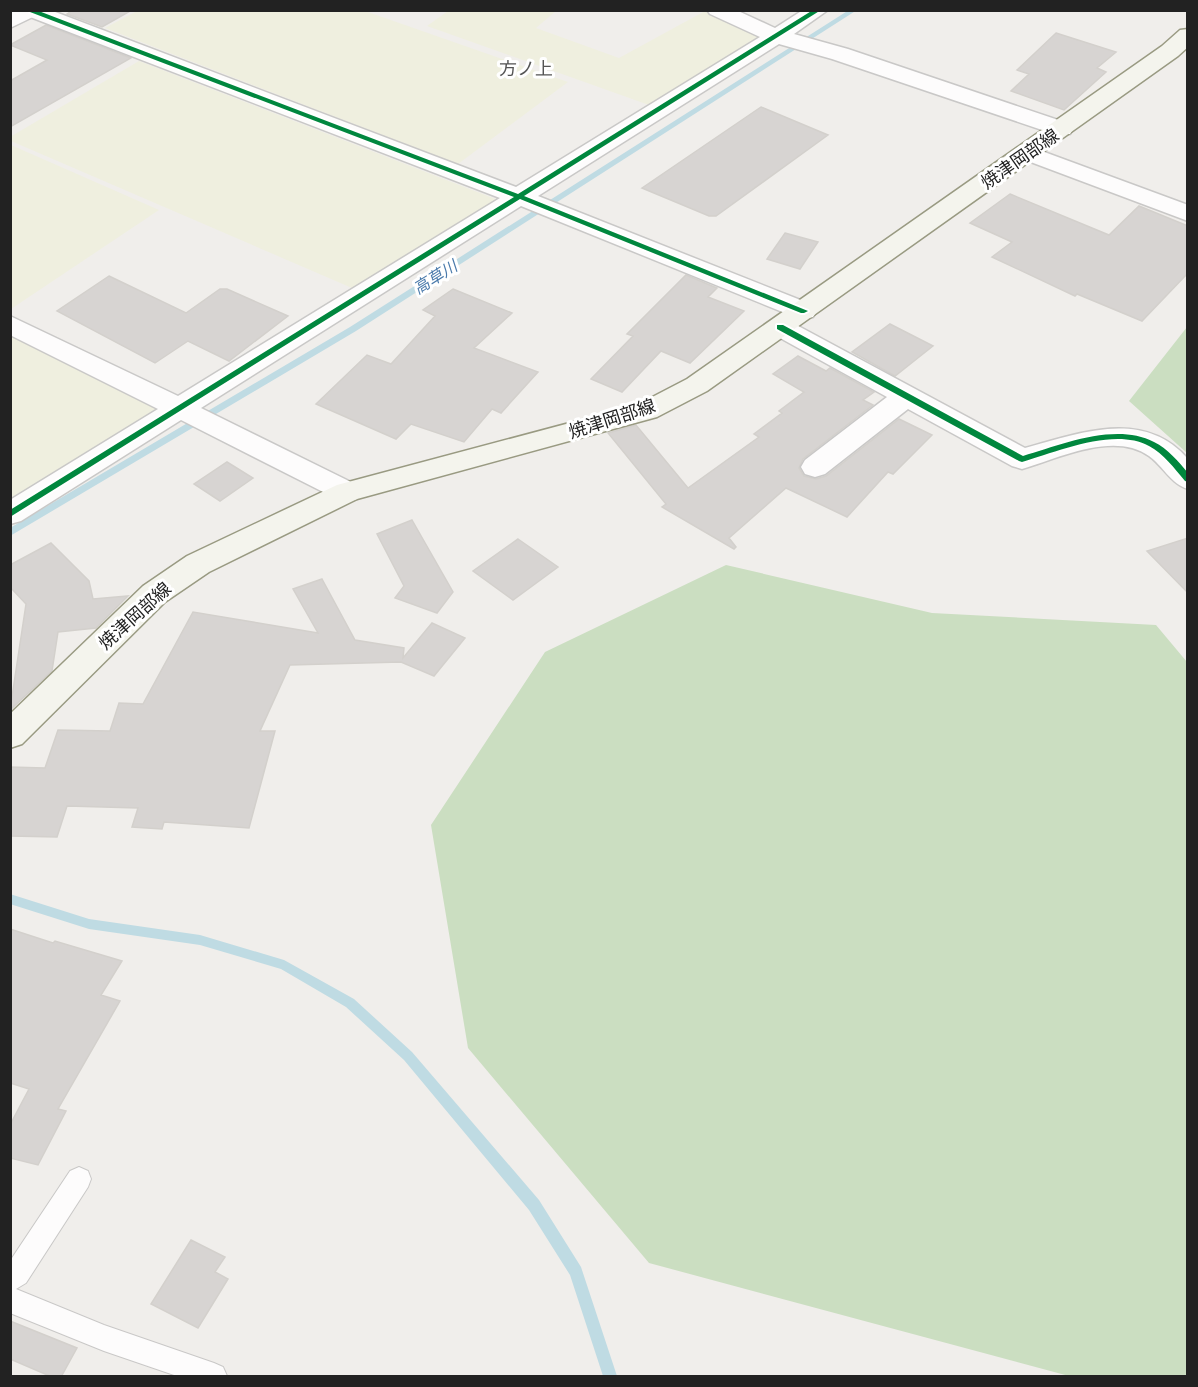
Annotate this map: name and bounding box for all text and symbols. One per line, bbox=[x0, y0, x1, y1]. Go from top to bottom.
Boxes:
district label: 方ノ上 bbox=[499, 58, 553, 80]
street label: 焼津岡部線 bbox=[977, 124, 1063, 194]
water label: 高草川 bbox=[410, 256, 463, 299]
street label: 焼津岡部線 bbox=[566, 395, 658, 443]
street label: 焼津岡部線 bbox=[94, 578, 176, 654]

